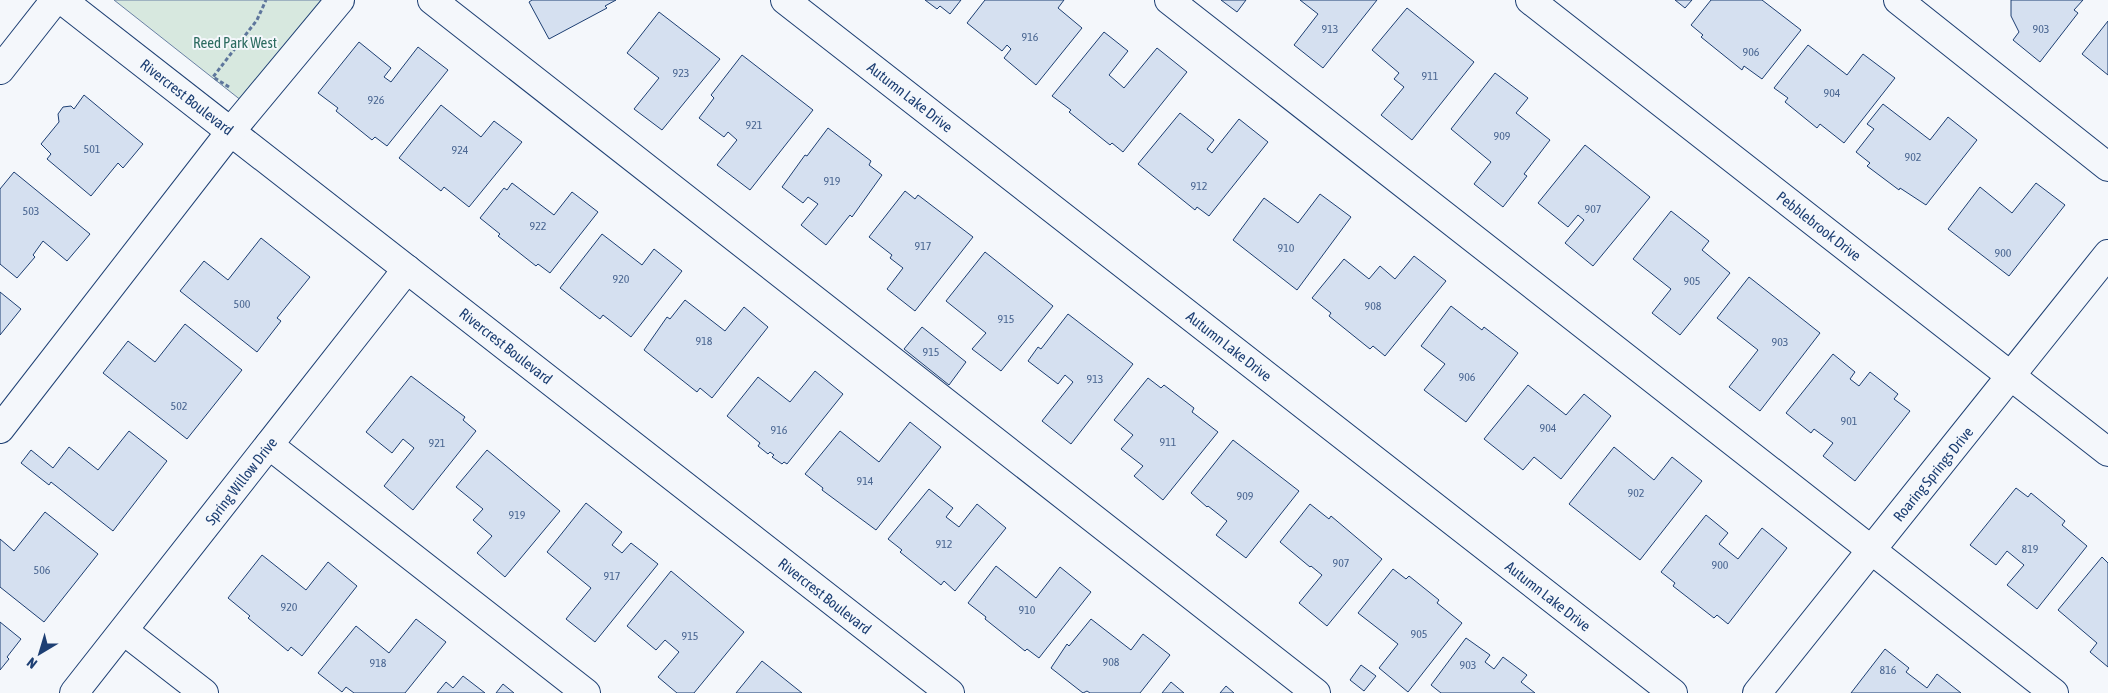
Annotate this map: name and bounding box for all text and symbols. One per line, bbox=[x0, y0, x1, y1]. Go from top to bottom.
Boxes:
house number: 913 bbox=[1322, 22, 1338, 36]
house number: 903 bbox=[2033, 22, 2049, 36]
house number: 916 bbox=[1022, 30, 1039, 44]
park label: Reed Park West bbox=[193, 34, 277, 51]
house number: 906 bbox=[1743, 45, 1760, 59]
street label: Rivercrest Boulevard bbox=[137, 55, 237, 139]
street label: Autumn Lake Drive bbox=[864, 58, 956, 136]
house number: 923 bbox=[673, 66, 689, 80]
house number: 911 bbox=[1422, 69, 1439, 83]
house number: 904 bbox=[1824, 86, 1841, 100]
house number: 926 bbox=[368, 93, 385, 107]
house number: 921 bbox=[746, 118, 763, 132]
house number: 909 bbox=[1494, 129, 1511, 143]
house number: 501 bbox=[84, 142, 101, 156]
house number: 924 bbox=[452, 143, 469, 157]
house number: 902 bbox=[1905, 150, 1921, 164]
house number: 919 bbox=[824, 174, 841, 188]
house number: 912 bbox=[1191, 179, 1207, 193]
street label: Pebblebrook Drive bbox=[1773, 188, 1865, 264]
house number: 907 bbox=[1585, 202, 1602, 216]
house number: 503 bbox=[23, 204, 39, 218]
house number: 922 bbox=[530, 219, 546, 233]
house number: 917 bbox=[915, 239, 932, 253]
house number: 910 bbox=[1278, 241, 1295, 255]
house number: 900 bbox=[1995, 246, 2012, 260]
house number: 920 bbox=[613, 272, 630, 286]
house number: 905 bbox=[1684, 274, 1700, 288]
house number: 500 bbox=[234, 297, 251, 311]
house number: 908 bbox=[1365, 299, 1382, 313]
street label: Rivercrest Boulevard bbox=[456, 304, 556, 388]
street label: Autumn Lake Drive bbox=[1183, 307, 1275, 385]
house number: 915 bbox=[998, 312, 1014, 326]
house number: 918 bbox=[696, 334, 713, 348]
house number: 903 bbox=[1772, 335, 1788, 349]
house number: 915 bbox=[923, 345, 939, 359]
house number: 906 bbox=[1459, 370, 1476, 384]
house number: 913 bbox=[1087, 372, 1103, 386]
house number: 502 bbox=[171, 399, 187, 413]
house number: 901 bbox=[1841, 414, 1858, 428]
house number: 904 bbox=[1540, 421, 1557, 435]
house number: 916 bbox=[771, 423, 788, 437]
street label: Roaring Springs Drive bbox=[1890, 423, 1976, 525]
street label: Spring Willow Drive bbox=[202, 434, 281, 528]
house number: 911 bbox=[1160, 435, 1177, 449]
house number: 921 bbox=[429, 436, 446, 450]
house number: 914 bbox=[857, 474, 874, 488]
house number: 902 bbox=[1628, 486, 1644, 500]
house number: 909 bbox=[1237, 489, 1254, 503]
house number: 919 bbox=[509, 508, 526, 522]
house number: 912 bbox=[936, 537, 952, 551]
house number: 819 bbox=[2022, 542, 2039, 556]
street label: Rivercrest Boulevard bbox=[775, 554, 875, 638]
house number: 907 bbox=[1333, 556, 1350, 570]
street label: Autumn Lake Drive bbox=[1502, 557, 1594, 635]
house number: 900 bbox=[1712, 558, 1729, 572]
house number: 506 bbox=[34, 563, 51, 577]
house number: 917 bbox=[604, 569, 621, 583]
house number: 920 bbox=[281, 600, 298, 614]
house number: 910 bbox=[1019, 603, 1036, 617]
house number: 905 bbox=[1411, 627, 1427, 641]
north arrow bbox=[15, 628, 65, 678]
house number: 915 bbox=[682, 629, 698, 643]
text: N bbox=[24, 654, 40, 672]
house number: 908 bbox=[1103, 655, 1120, 669]
house number: 918 bbox=[370, 656, 387, 670]
house number: 903 bbox=[1460, 658, 1476, 672]
house number: 816 bbox=[1880, 663, 1897, 677]

